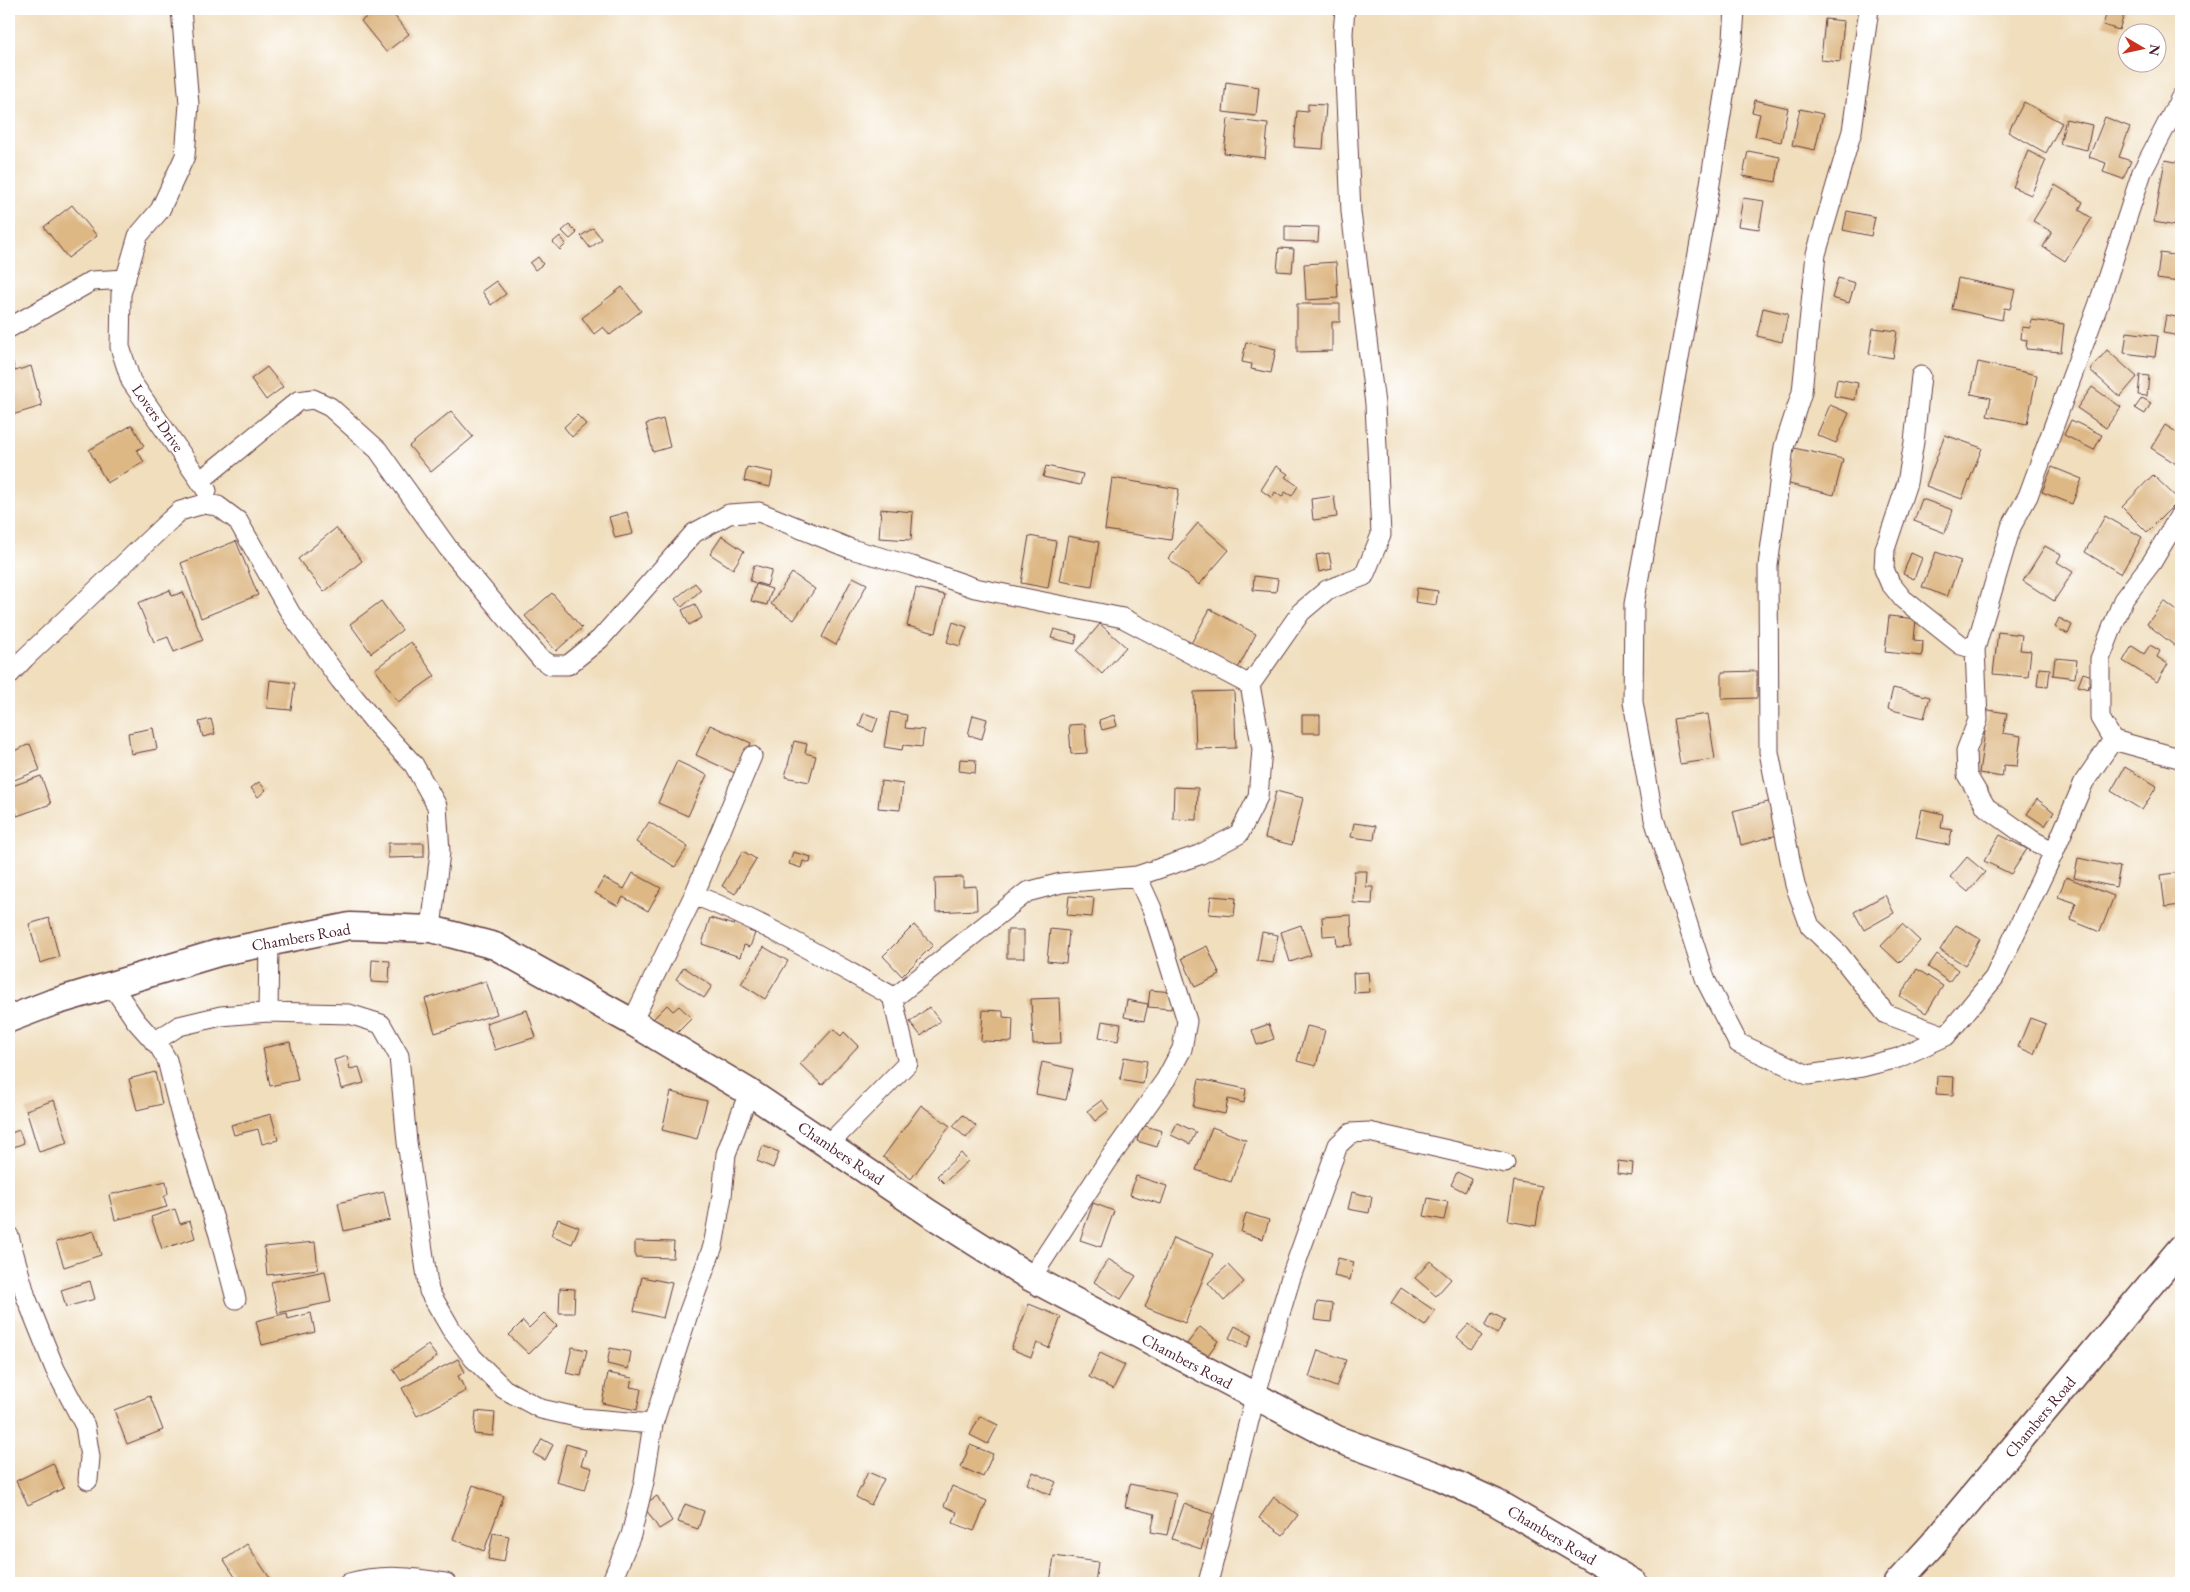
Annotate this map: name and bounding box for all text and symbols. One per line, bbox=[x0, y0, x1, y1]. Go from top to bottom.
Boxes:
north arrow bbox=[2118, 22, 2168, 72]
text: N bbox=[2145, 43, 2165, 58]
street label: Lovers Drive bbox=[127, 380, 189, 456]
street label: Chambers Road bbox=[250, 918, 353, 956]
street label: Chambers Road bbox=[794, 1116, 889, 1190]
street label: Chambers Road bbox=[1138, 1328, 1237, 1394]
street label: Chambers Road bbox=[2000, 1371, 2081, 1462]
street label: Chambers Road bbox=[1504, 1500, 1601, 1570]

